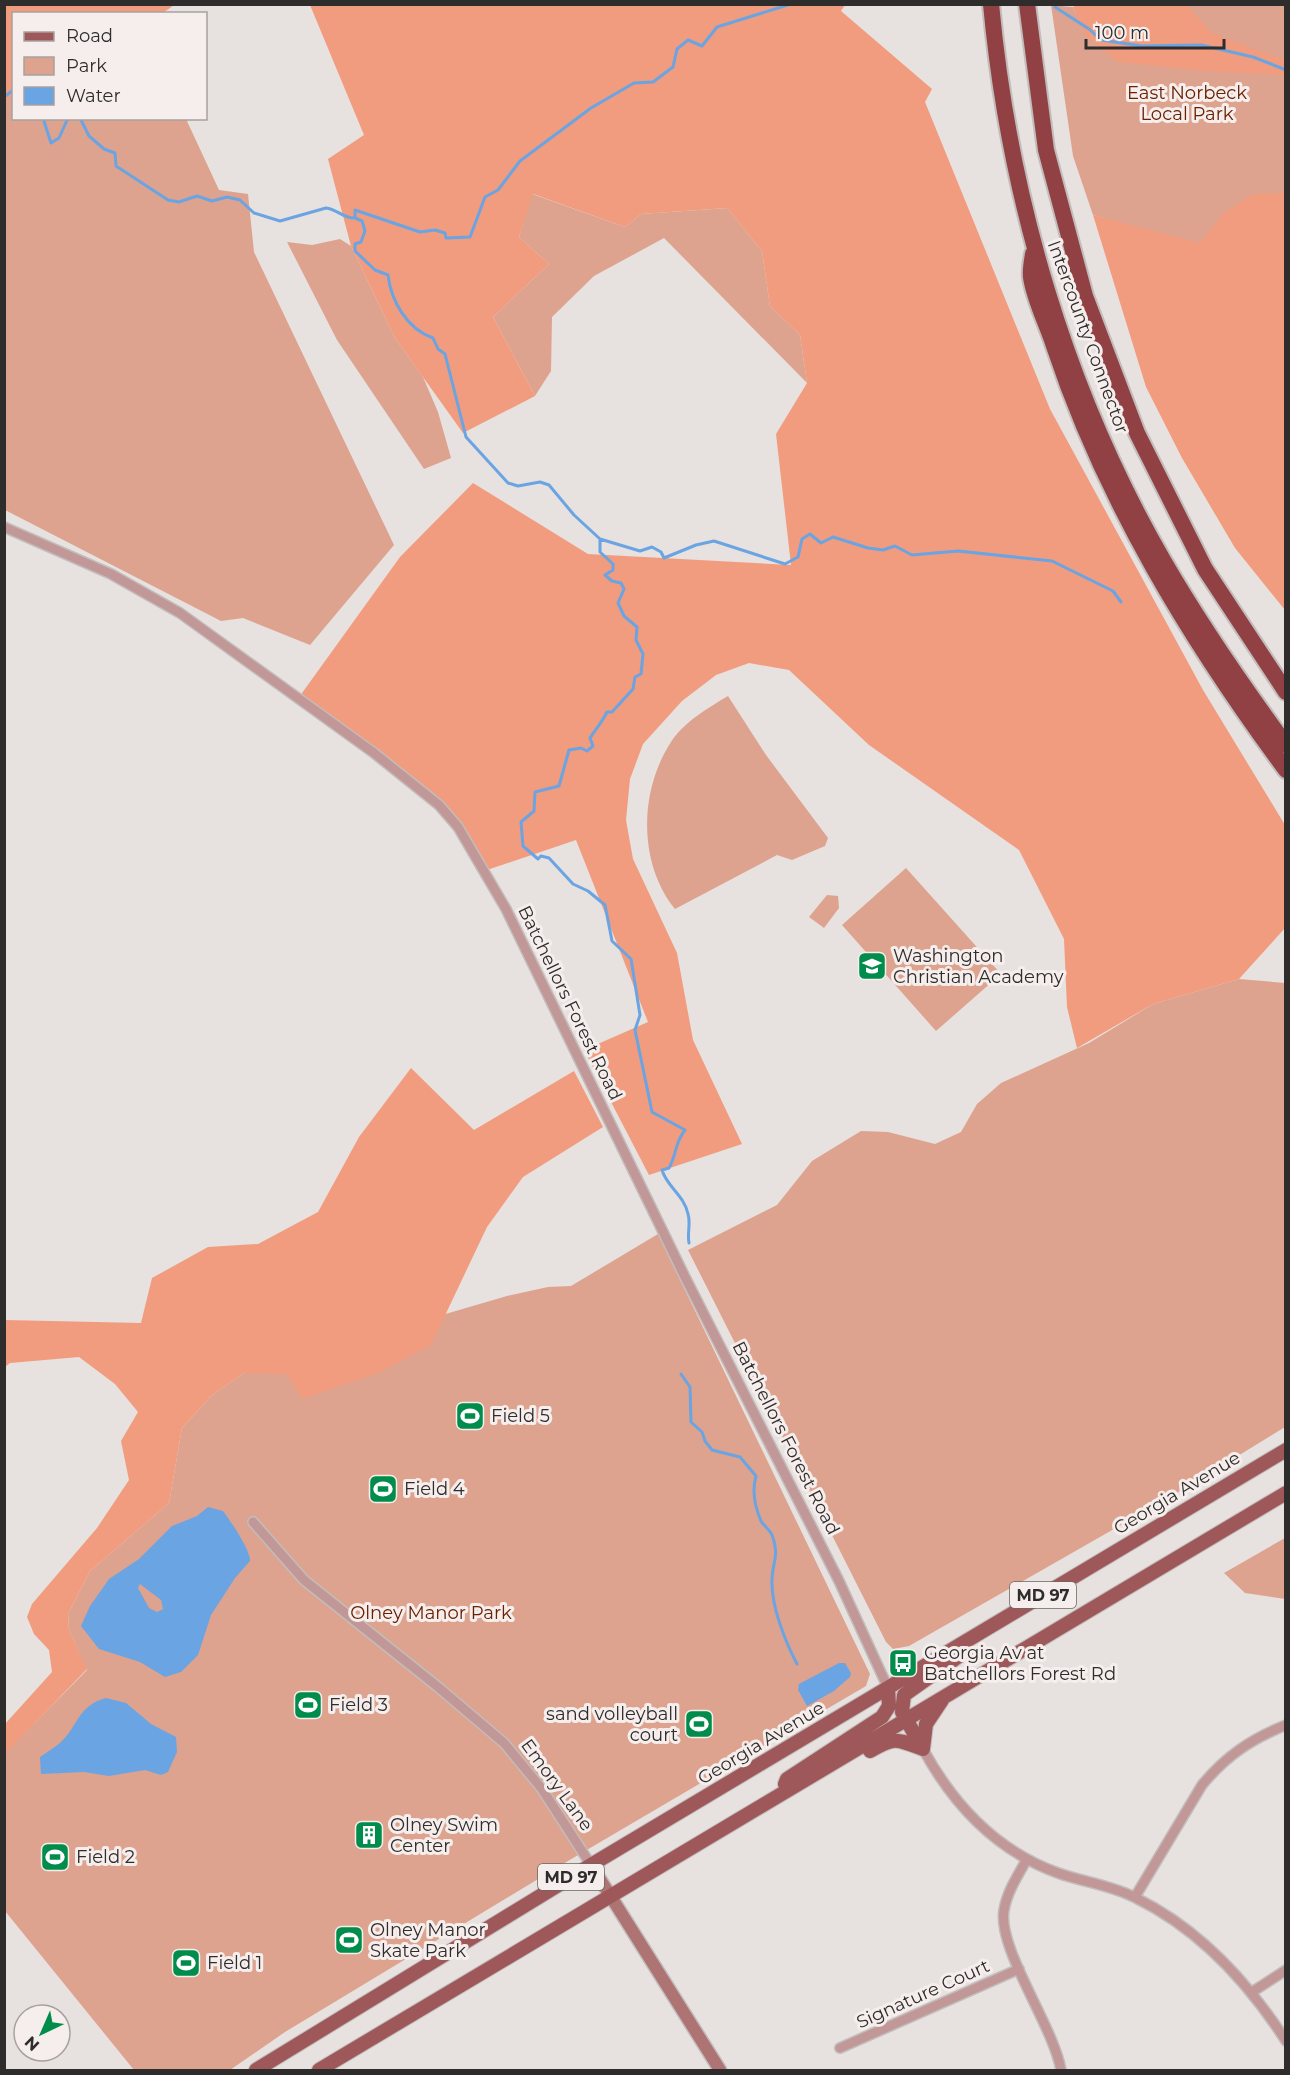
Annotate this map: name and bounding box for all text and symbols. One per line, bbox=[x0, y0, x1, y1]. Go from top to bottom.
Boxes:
legend bbox=[12, 12, 207, 120]
scale bar bbox=[1086, 12, 1224, 50]
text: 100 m bbox=[1095, 22, 1149, 44]
text: Road bbox=[66, 25, 113, 47]
text: Park bbox=[66, 55, 107, 77]
park label: East Norbeck Local Park bbox=[1127, 82, 1247, 125]
text: Water bbox=[66, 85, 121, 107]
street label: Intercounty Connector bbox=[1043, 238, 1133, 436]
street label: Batchellors Forest Road bbox=[513, 902, 627, 1104]
place label: Washington Christian Academy bbox=[893, 945, 1064, 988]
school or university icon: Washington Christian Academy bbox=[856, 950, 888, 982]
street label: Batchellors Forest Road bbox=[728, 1338, 844, 1538]
sports icon: Field 5 bbox=[454, 1400, 486, 1432]
place label: Field 5 bbox=[491, 1405, 550, 1427]
street label: Georgia Avenue bbox=[1110, 1447, 1244, 1539]
sports icon: Field 4 bbox=[367, 1473, 399, 1505]
place label: Field 4 bbox=[404, 1478, 465, 1500]
road number: MD 97 bbox=[1010, 1582, 1076, 1608]
park label: Olney Manor Park bbox=[350, 1602, 512, 1624]
place label: Georgia Av at Batchellors Forest Rd bbox=[924, 1642, 1116, 1685]
bus stop icon: Georgia Av at Batchellors Forest Rd bbox=[887, 1647, 919, 1679]
sports icon: Field 3 bbox=[292, 1689, 324, 1721]
place label: Field 3 bbox=[329, 1694, 388, 1716]
street label: Georgia Avenue bbox=[694, 1697, 828, 1789]
place label: sand volleyball court bbox=[546, 1703, 678, 1746]
sports icon: sand volleyball court bbox=[683, 1708, 715, 1740]
street label: Emory Lane bbox=[516, 1735, 598, 1835]
place label: Olney Swim Center bbox=[390, 1814, 498, 1857]
building icon: Olney Swim Center bbox=[353, 1819, 385, 1851]
sports icon: Field 2 bbox=[39, 1841, 71, 1873]
place label: Field 2 bbox=[76, 1846, 135, 1868]
road number: MD 97 bbox=[538, 1864, 604, 1890]
place label: Olney Manor Skate Park bbox=[370, 1919, 486, 1962]
sports icon: Olney Manor Skate Park bbox=[333, 1924, 365, 1956]
sports icon: Field 1 bbox=[170, 1947, 202, 1979]
place label: Field 1 bbox=[207, 1952, 262, 1974]
street label: Signature Court bbox=[853, 1955, 993, 2033]
north arrow bbox=[12, 2003, 72, 2063]
text: N bbox=[21, 2032, 43, 2055]

